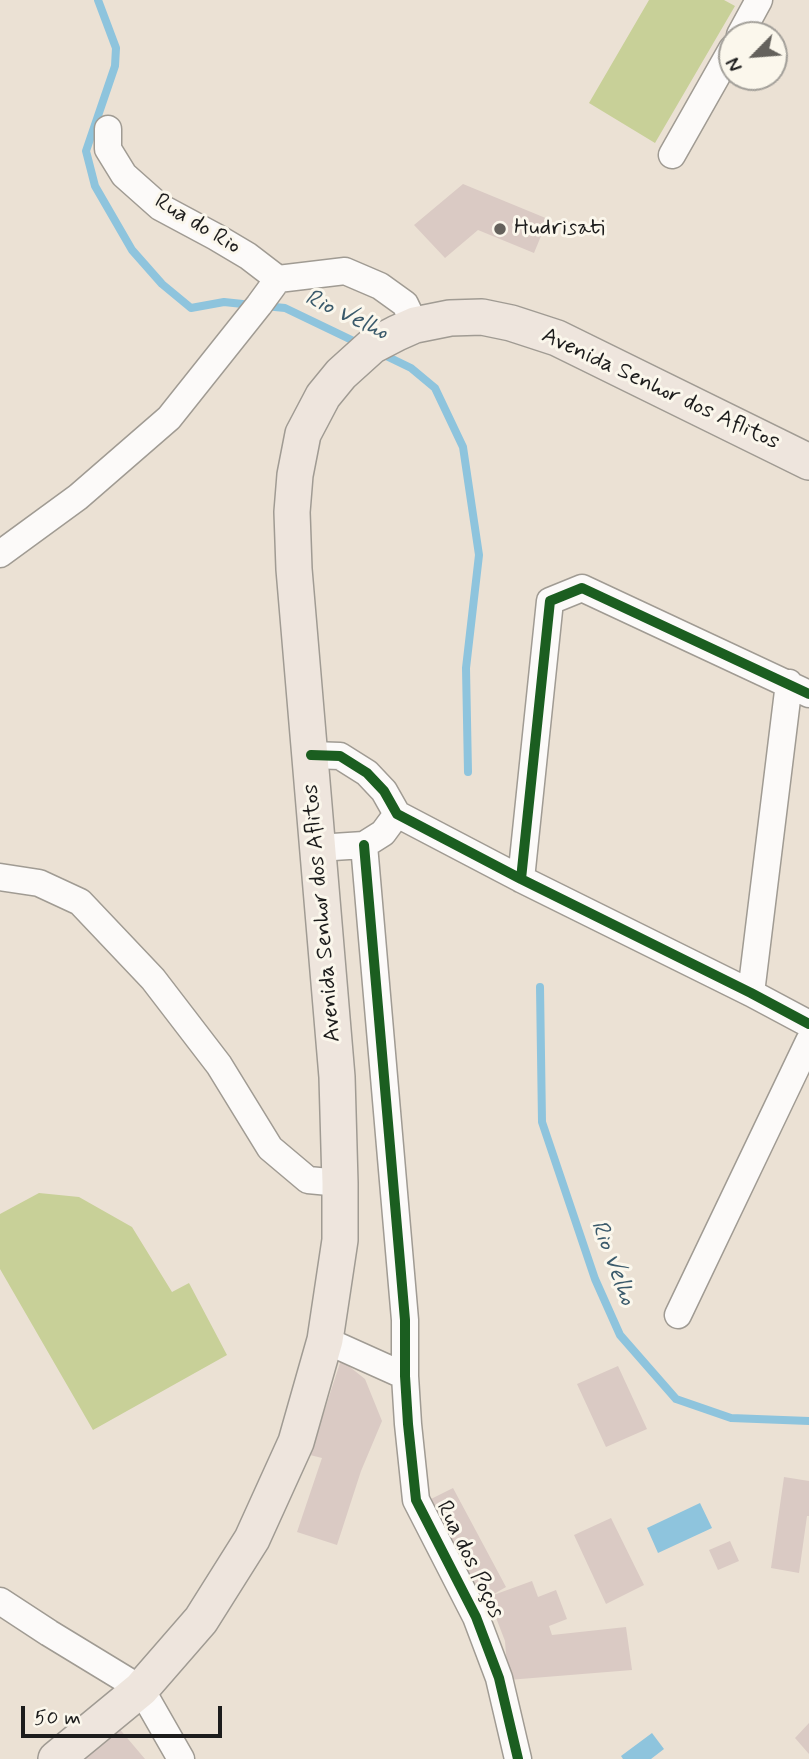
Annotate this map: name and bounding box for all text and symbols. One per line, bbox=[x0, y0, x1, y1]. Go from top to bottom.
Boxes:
north arrow bbox=[718, 21, 788, 91]
text: N bbox=[721, 53, 749, 75]
street label: Rua do Rio bbox=[149, 189, 245, 261]
place label: Hudrisati bbox=[514, 215, 605, 243]
marker: Hudrisati bbox=[492, 221, 508, 237]
water label: Rio Velho bbox=[300, 284, 392, 348]
street label: Avenida Senhor dos Aflitos bbox=[537, 323, 783, 457]
street label: Avenida Senhor dos Aflitos bbox=[298, 783, 348, 1043]
water label: Rio Velho bbox=[583, 1217, 641, 1309]
street label: Rua dos Poços bbox=[429, 1497, 509, 1623]
scale bar bbox=[24, 1692, 226, 1736]
text: 50 m bbox=[34, 1704, 81, 1732]

